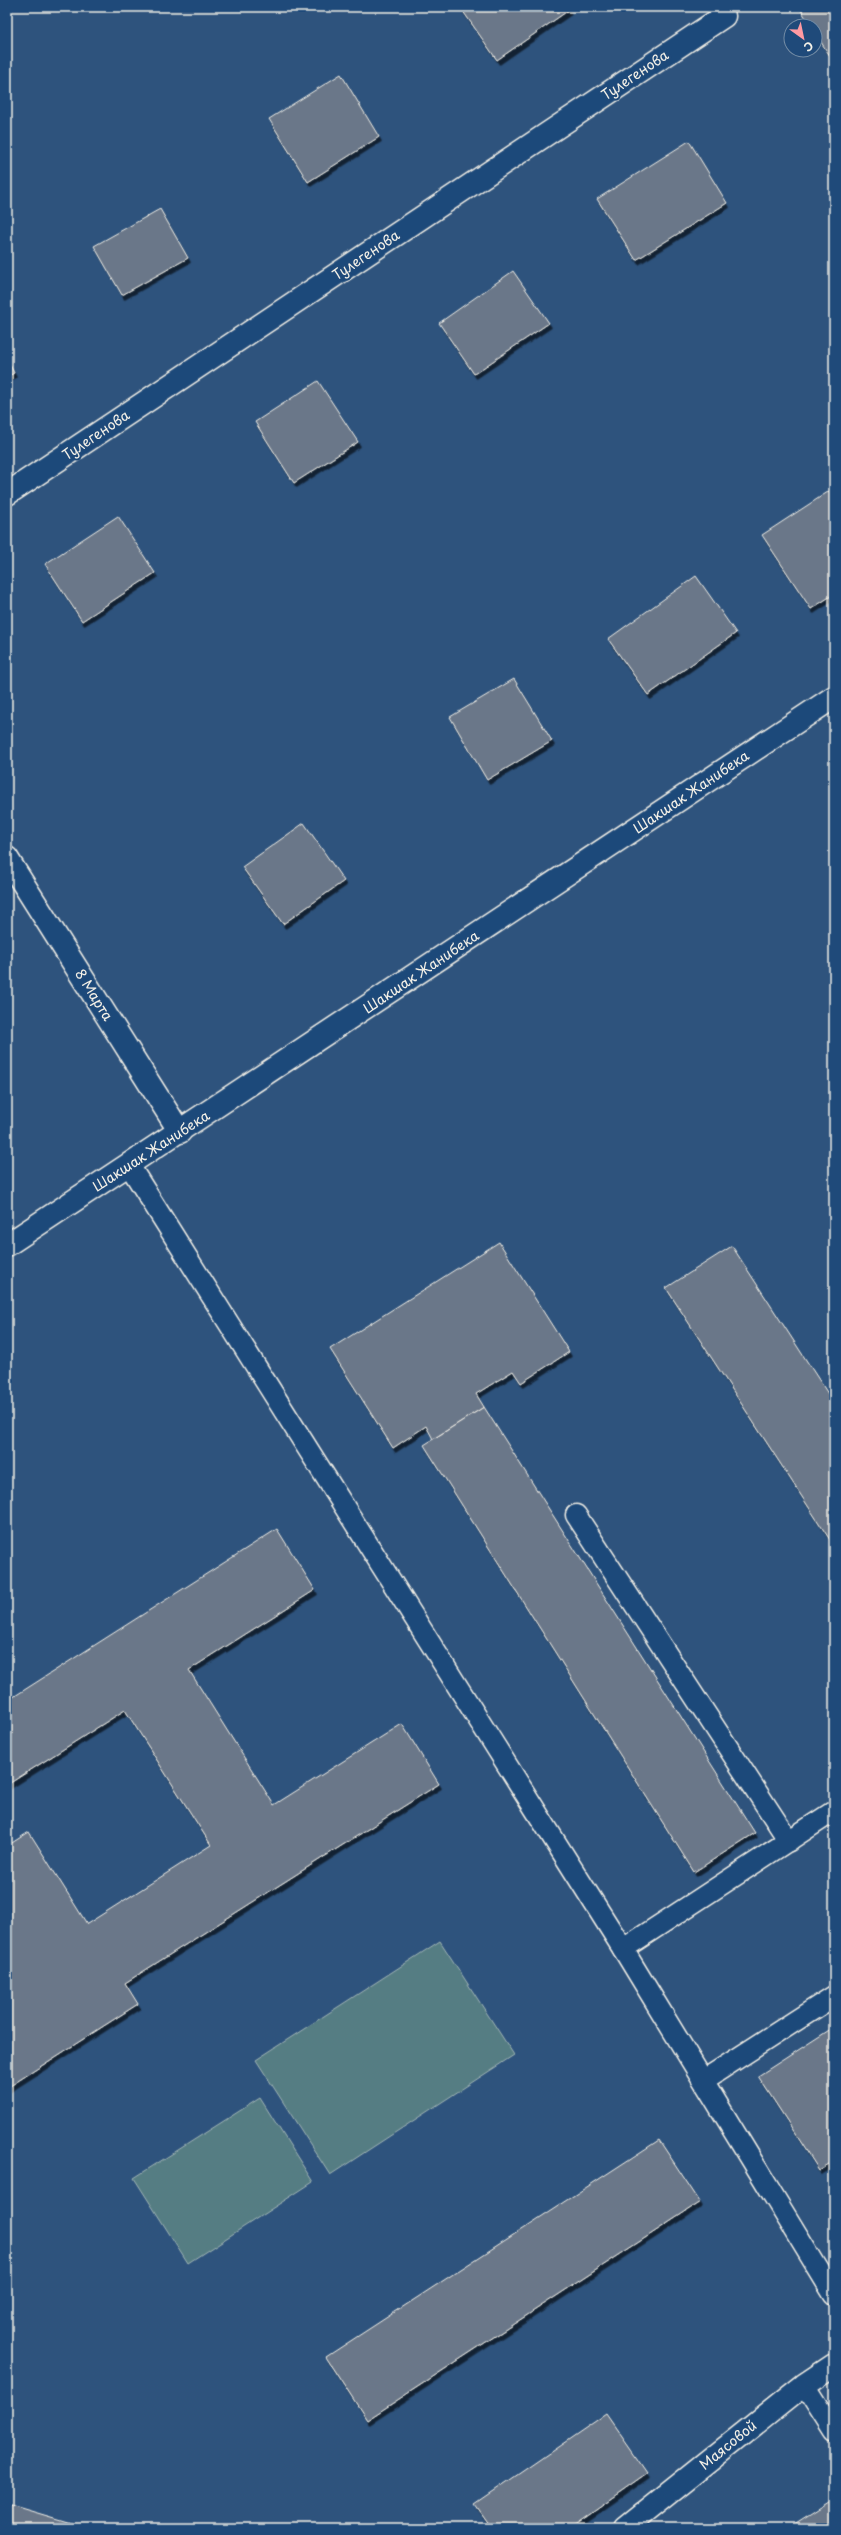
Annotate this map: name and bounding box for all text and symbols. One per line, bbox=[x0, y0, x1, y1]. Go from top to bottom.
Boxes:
north arrow bbox=[783, 18, 823, 58]
text: С bbox=[801, 37, 817, 56]
street label: Тулегенова bbox=[597, 44, 673, 105]
street label: Тулегенова bbox=[328, 224, 404, 285]
street label: Тулегенова bbox=[58, 404, 134, 465]
street label: Шакшак Жанибека bbox=[628, 745, 753, 838]
street label: Шакшак Жанибека bbox=[358, 925, 483, 1018]
street label: 8 Марта bbox=[70, 965, 119, 1025]
street label: Шакшак Жанибека bbox=[88, 1105, 214, 1196]
street label: Маясовой bbox=[694, 2415, 761, 2474]

